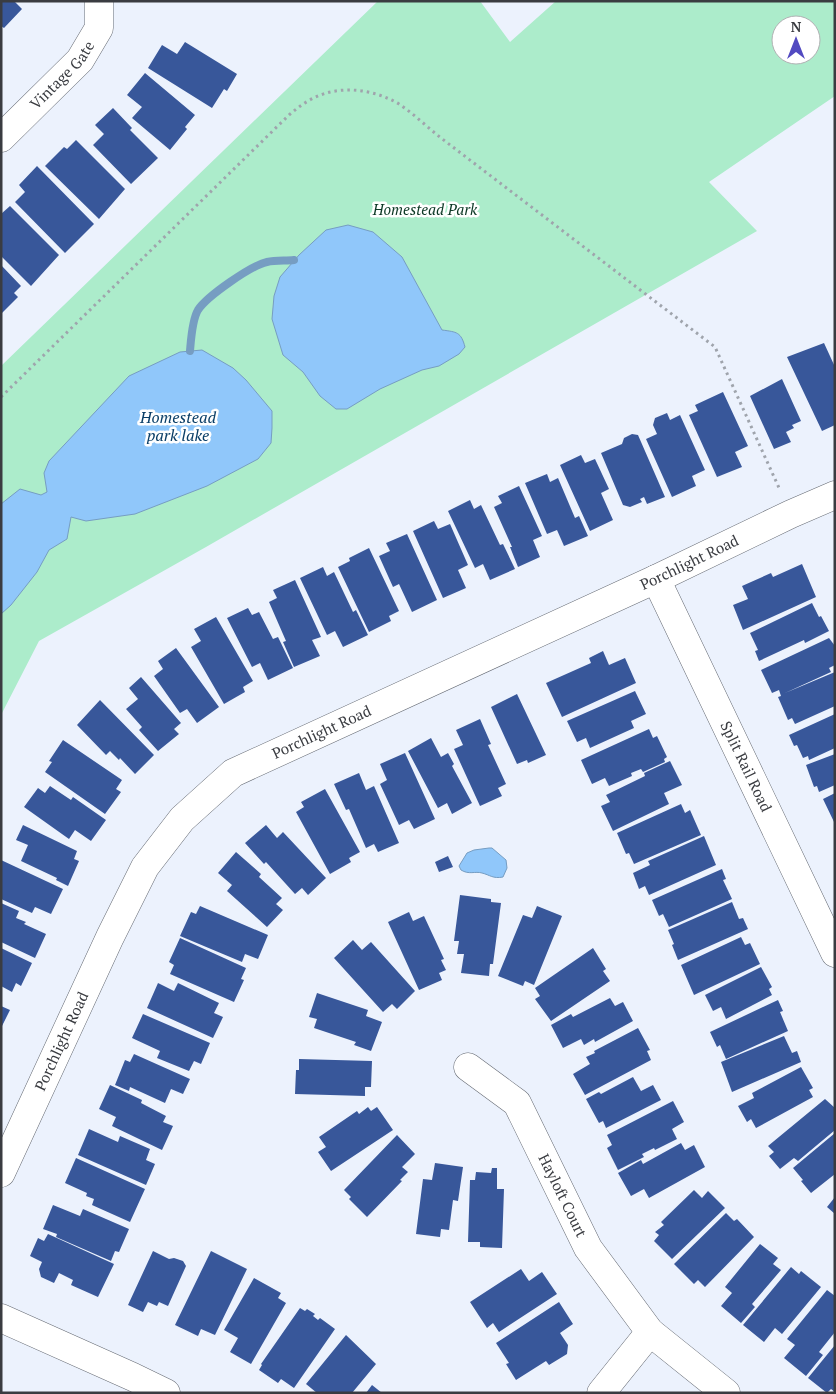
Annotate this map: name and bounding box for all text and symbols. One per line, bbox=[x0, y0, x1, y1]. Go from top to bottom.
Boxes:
north arrow bbox=[771, 15, 821, 65]
text: N bbox=[791, 17, 802, 36]
street label: Vintage Gate bbox=[25, 37, 98, 113]
park label: Homestead Park bbox=[372, 199, 478, 219]
water label: Homestead park lake bbox=[139, 406, 217, 446]
street label: Porchlight Road bbox=[637, 530, 741, 594]
street label: Porchlight Road bbox=[268, 700, 374, 763]
street label: Split Rail Road bbox=[716, 718, 777, 815]
street label: Porchlight Road bbox=[29, 988, 92, 1094]
street label: Hayloft Court bbox=[534, 1150, 592, 1241]

